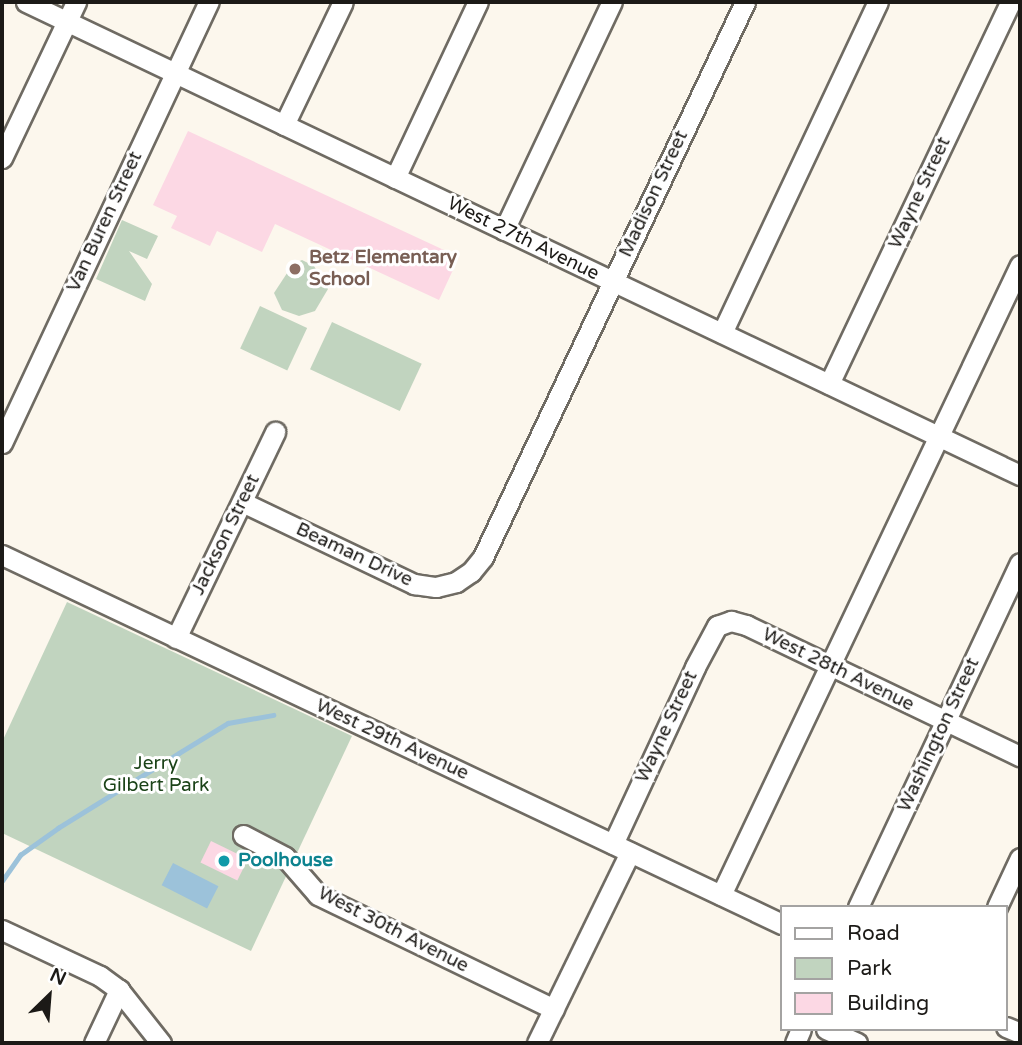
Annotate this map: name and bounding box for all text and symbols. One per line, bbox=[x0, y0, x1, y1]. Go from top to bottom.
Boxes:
street label: Madison Street bbox=[615, 127, 693, 261]
street label: Wayne Street bbox=[884, 133, 956, 253]
street label: Van Buren Street bbox=[62, 148, 148, 296]
street label: West 27th Avenue bbox=[443, 192, 603, 286]
place label: Betz Elementary School bbox=[309, 247, 457, 291]
marker: Betz Elementary School bbox=[287, 261, 303, 277]
street label: Jackson Street bbox=[187, 471, 265, 599]
street label: Beaman Drive bbox=[292, 518, 416, 592]
street label: West 28th Avenue bbox=[758, 623, 918, 717]
street label: Washington Street bbox=[893, 654, 985, 816]
street label: Wayne Street bbox=[631, 667, 703, 787]
street label: West 29th Avenue bbox=[312, 695, 472, 785]
park label: Jerry Gilbert Park bbox=[103, 753, 209, 797]
place label: Poolhouse bbox=[238, 850, 333, 872]
marker: Poolhouse bbox=[216, 853, 232, 869]
street label: West 30th Avenue bbox=[314, 882, 472, 978]
legend bbox=[780, 905, 1008, 1031]
text: Road bbox=[847, 921, 900, 946]
text: Park bbox=[847, 956, 892, 981]
north arrow bbox=[14, 961, 84, 1031]
text: N bbox=[46, 964, 69, 990]
text: Building bbox=[847, 991, 929, 1016]

